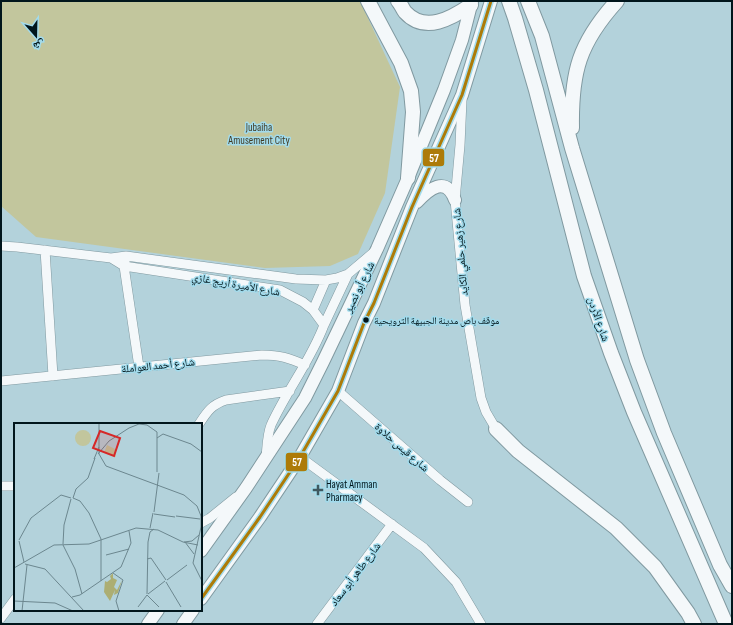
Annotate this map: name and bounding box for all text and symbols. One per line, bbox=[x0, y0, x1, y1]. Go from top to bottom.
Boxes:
north arrow bbox=[16, 16, 56, 56]
text: ش bbox=[31, 36, 47, 53]
park label: Jubaiha Amusement City bbox=[227, 121, 290, 147]
line badge: 57 bbox=[422, 148, 445, 167]
text: 57 bbox=[429, 152, 439, 165]
street label: شارع زهير حلمي الكايد bbox=[450, 207, 473, 296]
street label: شارع أبو نصير bbox=[340, 259, 377, 316]
street label: شارع الأميرة أريج غازي bbox=[190, 269, 281, 300]
street label: شارع الأردن bbox=[585, 295, 612, 343]
marker: موقف باص مدينة الجبيهة الترويحية bbox=[361, 315, 371, 325]
place label: موقف باص مدينة الجبيهة الترويحية bbox=[374, 315, 500, 327]
street label: شارع أحمد العواملة bbox=[121, 354, 195, 376]
street label: شارع قيس حلاوة bbox=[372, 420, 431, 474]
inset map bbox=[14, 423, 202, 611]
line badge: 57 bbox=[285, 452, 308, 472]
text: 57 bbox=[292, 456, 302, 469]
place label: Hayat Amman Pharmacy bbox=[326, 478, 377, 504]
marker: Hayat Amman Pharmacy bbox=[313, 485, 323, 495]
street label: شارع طاهر أبو سعاد bbox=[327, 539, 384, 609]

